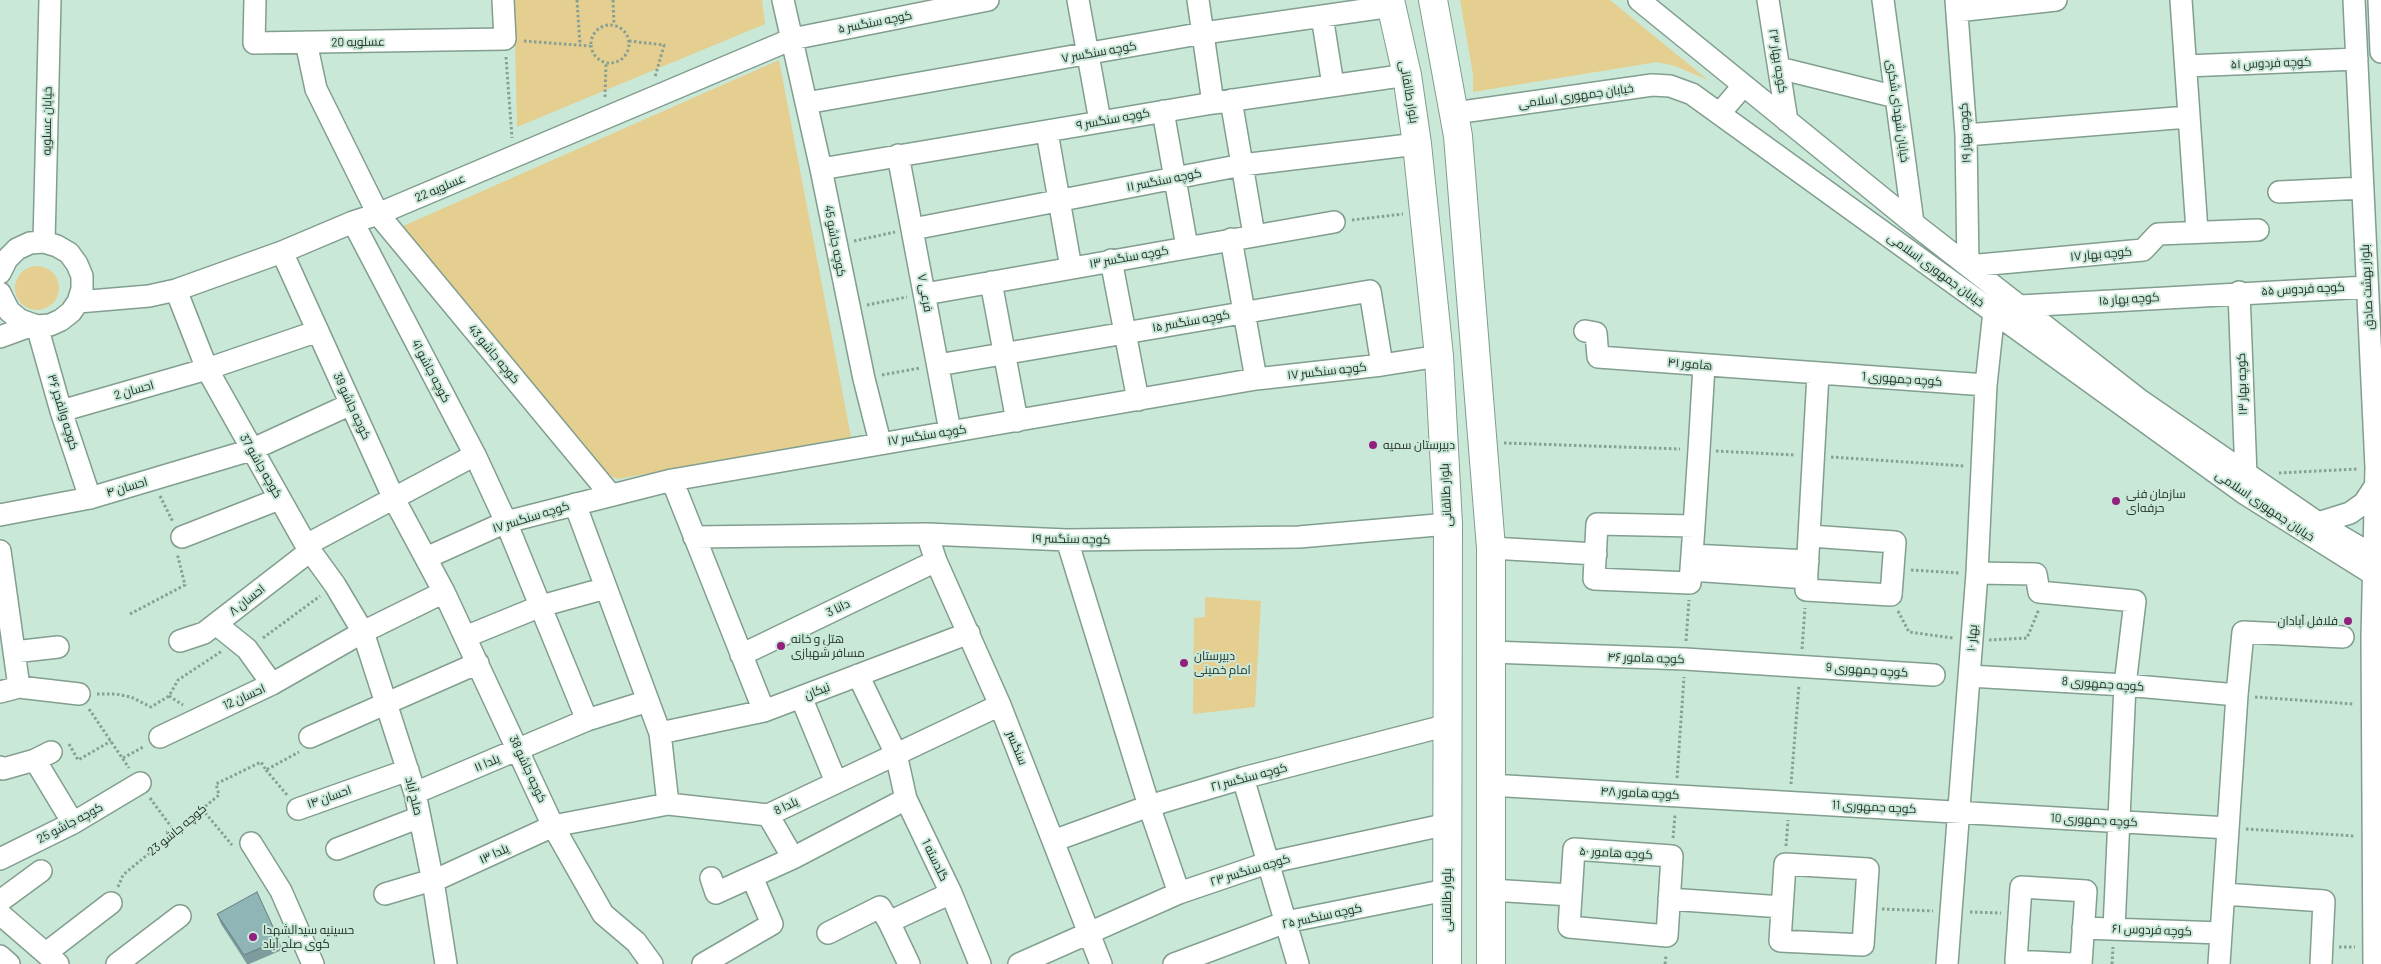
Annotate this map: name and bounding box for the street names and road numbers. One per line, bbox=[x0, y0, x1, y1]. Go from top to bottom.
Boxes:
street label: کوچه سنگسر ۵ bbox=[837, 8, 913, 36]
street label: کوچه بهار ۲۳ bbox=[1766, 28, 1790, 94]
street label: عسلویه 20 bbox=[331, 34, 385, 50]
street label: کوچه سنگسر ۷ bbox=[1060, 38, 1138, 66]
street label: کوچه فردوس ۵۱ bbox=[2230, 54, 2312, 72]
street label: خیابان شهدای شکری bbox=[1884, 59, 1912, 163]
street label: بلوار طالقانی bbox=[1396, 60, 1422, 124]
street label: خیابان جمهوری اسلامی bbox=[1517, 81, 1635, 111]
street label: خیابان عسلویه bbox=[39, 86, 55, 156]
street label: کوچه بهار ۱۹ bbox=[1956, 102, 1974, 164]
street label: کوچه سنگسر ۹ bbox=[1075, 105, 1151, 133]
street label: کوچه سنگسر ۱۱ bbox=[1125, 166, 1203, 194]
street label: عسلویه 22 bbox=[413, 171, 467, 205]
street label: کوچه جاشو 45 bbox=[821, 204, 849, 278]
street label: خیابان جمهوری اسلامی bbox=[1885, 230, 1987, 310]
street label: کوچه سنگسر ۱۳ bbox=[1088, 243, 1170, 271]
street label: کوچه بهار ۱۷ bbox=[2070, 244, 2132, 264]
street label: بلوار بهشت صادق bbox=[2358, 244, 2376, 330]
street label: فرعی ۷ bbox=[915, 273, 935, 313]
street label: کوچه فردوس ۵۵ bbox=[2261, 280, 2345, 298]
street label: کوچه بهار ۱۵ bbox=[2098, 290, 2160, 308]
street label: کوچه سنگسر ۱۵ bbox=[1151, 307, 1231, 335]
street label: کوچه جاشو 43 bbox=[465, 322, 523, 386]
street label: کوچه جاشو 41 bbox=[408, 337, 454, 405]
street label: کوچه بهار ۱۳ bbox=[2234, 353, 2250, 415]
street label: هامور ۴۱ bbox=[1667, 355, 1713, 373]
street label: کوچه سنگسر ۱۷ bbox=[1287, 360, 1367, 382]
street label: کوچه جمهوری 1 bbox=[1861, 369, 1943, 389]
street label: کوچه جاشو 39 bbox=[330, 370, 374, 442]
street label: کوچه والفجر ۳۶ bbox=[45, 372, 81, 452]
street label: احسان 2 bbox=[113, 377, 155, 403]
street label: کوچه سنگسر ۱۷ bbox=[887, 422, 967, 448]
street label: کوچه جاشو 37 bbox=[237, 431, 285, 501]
street label: بلوار طالقانی bbox=[1437, 463, 1455, 527]
street label: خیابان جمهوری اسلامی bbox=[2213, 468, 2317, 544]
street label: احسان ۴ bbox=[105, 474, 149, 500]
street label: کوچه سنگسر ۱۷ bbox=[491, 498, 571, 536]
street label: کوچه سنگسر ۱۹ bbox=[1032, 531, 1110, 547]
street label: احسان ۸ bbox=[226, 582, 268, 618]
street label: دانا 3 bbox=[824, 596, 852, 620]
street label: بهار ۱۰ bbox=[1964, 624, 1980, 652]
street label: کوچه هامور ۴۶ bbox=[1607, 649, 1685, 667]
street label: کوچه جمهوری 9 bbox=[1825, 660, 1909, 680]
street label: کوچه جمهوری 8 bbox=[2061, 674, 2145, 694]
street label: نیکان bbox=[802, 680, 832, 702]
street label: احسان 12 bbox=[221, 681, 267, 713]
street label: سنگسر bbox=[1004, 729, 1030, 767]
street label: کوچه جاشو 38 bbox=[506, 733, 550, 805]
street label: یلدا ۱۱ bbox=[472, 751, 502, 775]
street label: کوچه سنگسر ۲۱ bbox=[1209, 760, 1289, 794]
street label: صلح آباد bbox=[402, 775, 426, 817]
street label: احسان ۱۴ bbox=[305, 783, 353, 811]
street label: کوچه هامور ۴۸ bbox=[1600, 784, 1680, 802]
street label: یلدا 8 bbox=[772, 794, 800, 818]
street label: کوچه جمهوری 11 bbox=[1831, 798, 1917, 816]
street label: کوچه جاشو 25 bbox=[35, 800, 105, 846]
street label: کوچه جاشو 23 bbox=[145, 801, 209, 859]
street label: کوچه جمهوری 10 bbox=[2050, 811, 2138, 829]
street label: گلدسته 1 bbox=[919, 837, 951, 883]
street label: یلدا ۱۳ bbox=[477, 841, 511, 867]
street label: کوچه هامور ۵۰ bbox=[1579, 844, 1653, 862]
street label: کوچه سنگسر ۲۳ bbox=[1208, 851, 1292, 889]
street label: بلوار طالقانی bbox=[1440, 868, 1454, 932]
street label: کوچه سنگسر ۲۵ bbox=[1281, 900, 1363, 932]
street label: کوچه فردوس ۶۱ bbox=[2112, 921, 2192, 939]

